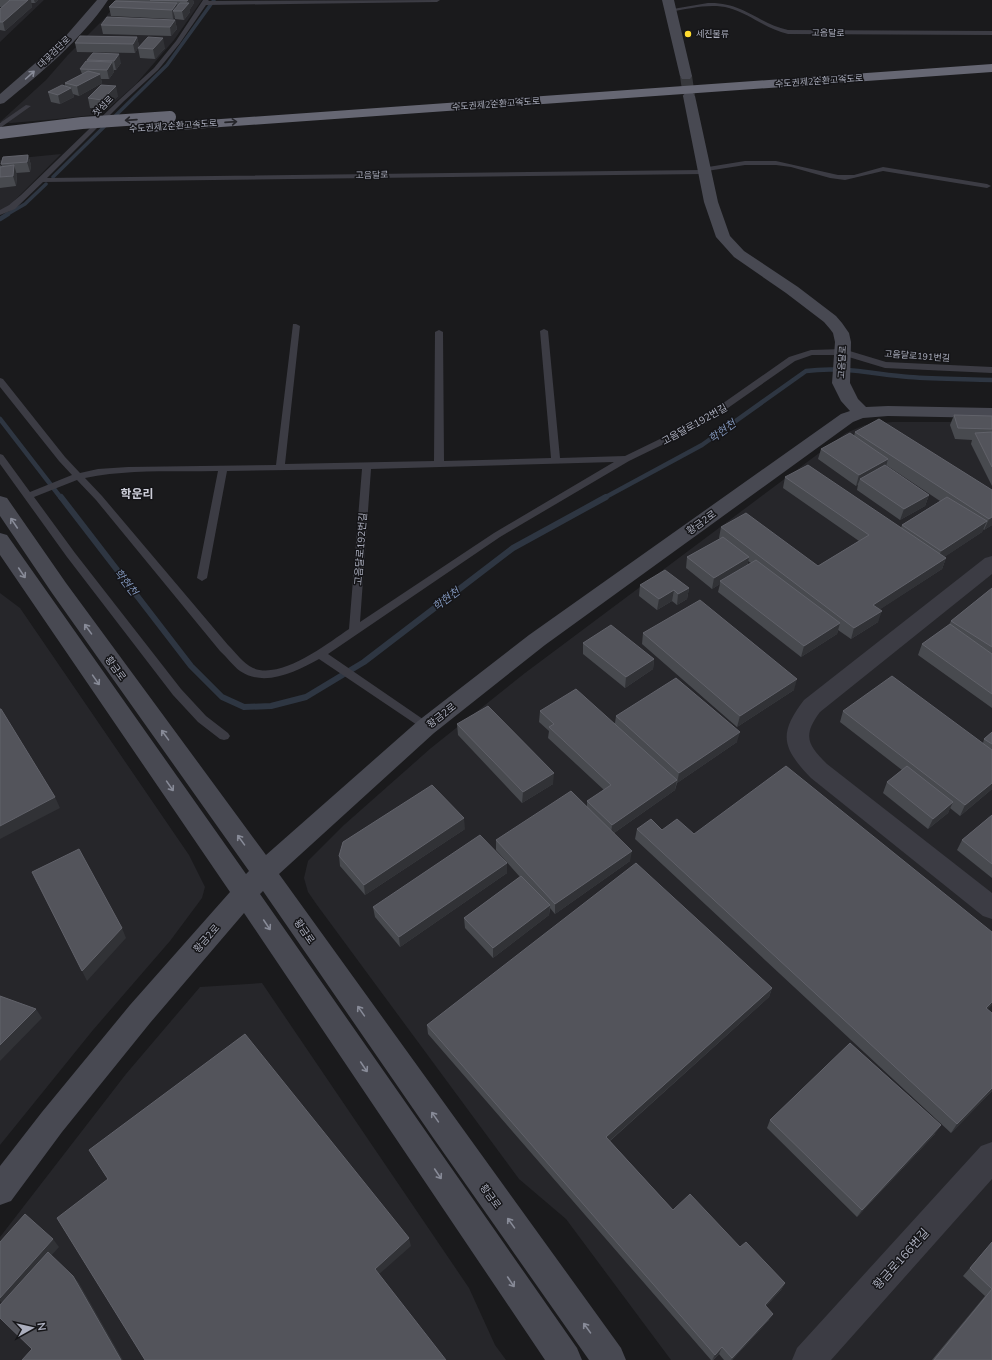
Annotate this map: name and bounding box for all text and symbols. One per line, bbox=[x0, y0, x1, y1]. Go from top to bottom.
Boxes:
street label: 고음달로 bbox=[811, 27, 845, 39]
place label: 세진물류 bbox=[696, 28, 729, 40]
marker: 세진물류 bbox=[683, 29, 693, 39]
street label: 대곶검단로 bbox=[35, 33, 73, 71]
one-way arrow bbox=[25, 70, 35, 80]
street label: 수도권제2순환고속도로 bbox=[775, 72, 863, 90]
street label: 첫섬로 bbox=[90, 93, 116, 119]
street label: 수도권제2순환고속도로 bbox=[452, 95, 540, 113]
one-way arrow bbox=[125, 116, 138, 123]
street label: 수도권제2순환고속도로 bbox=[129, 117, 217, 135]
one-way arrow bbox=[225, 118, 238, 125]
street label: 고음달로 bbox=[355, 169, 389, 181]
street label: 고음달로 bbox=[835, 345, 849, 379]
street label: 고음달로191번길 bbox=[884, 348, 950, 364]
street label: 고음달로192번길 bbox=[659, 401, 730, 449]
water label: 학현천 bbox=[706, 415, 740, 446]
district label: 학운리 bbox=[120, 486, 154, 502]
street label: 황금2로 bbox=[684, 507, 719, 538]
street label: 고음달로192번길 bbox=[351, 512, 371, 586]
one-way arrow bbox=[10, 517, 18, 528]
water label: 학현천 bbox=[110, 566, 142, 600]
one-way arrow bbox=[18, 567, 26, 578]
water label: 학현천 bbox=[430, 583, 464, 615]
one-way arrow bbox=[84, 624, 92, 635]
street label: 황금로 bbox=[101, 653, 129, 684]
one-way arrow bbox=[92, 674, 100, 685]
street label: 황금2로 bbox=[424, 700, 459, 732]
one-way arrow bbox=[160, 729, 169, 740]
one-way arrow bbox=[166, 780, 174, 791]
one-way arrow bbox=[237, 835, 245, 846]
street label: 황금로 bbox=[291, 916, 318, 947]
one-way arrow bbox=[263, 920, 271, 931]
street label: 황금2로 bbox=[190, 921, 223, 956]
one-way arrow bbox=[357, 1005, 365, 1016]
one-way arrow bbox=[360, 1061, 368, 1072]
one-way arrow bbox=[431, 1112, 439, 1123]
one-way arrow bbox=[434, 1169, 442, 1180]
street label: 황금로 bbox=[476, 1181, 504, 1212]
one-way arrow bbox=[507, 1218, 515, 1229]
street label: 황금로166번길 bbox=[869, 1225, 933, 1293]
one-way arrow bbox=[507, 1276, 515, 1287]
north arrow bbox=[12, 1308, 52, 1348]
text: N bbox=[33, 1322, 49, 1332]
one-way arrow bbox=[583, 1323, 591, 1334]

